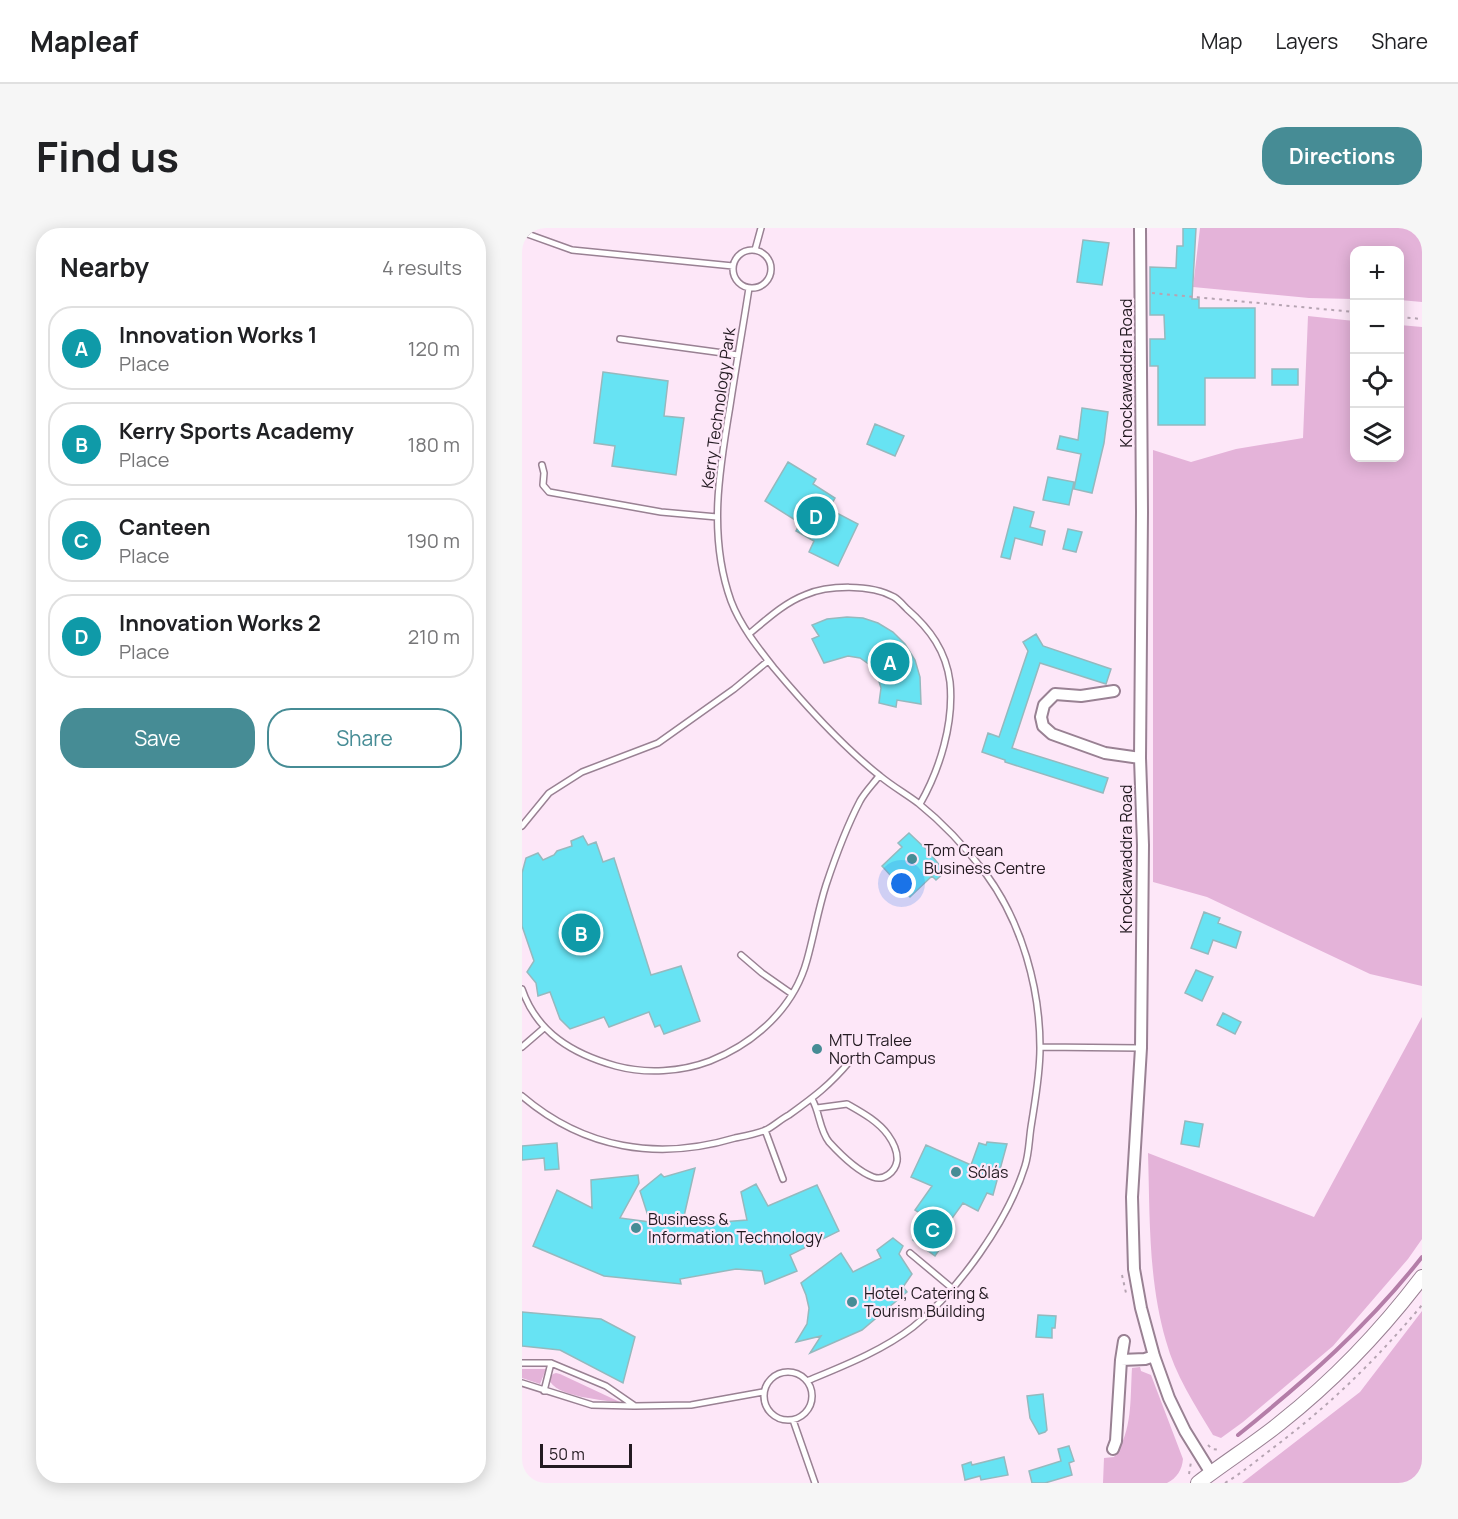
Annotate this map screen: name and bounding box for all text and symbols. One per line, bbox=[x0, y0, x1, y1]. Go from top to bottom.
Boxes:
text: Mapleaf bbox=[30, 22, 138, 60]
text: Map bbox=[1201, 27, 1242, 55]
text: Layers bbox=[1275, 27, 1338, 55]
text: Share bbox=[1371, 27, 1428, 55]
text: Find us bbox=[36, 127, 179, 185]
button: Directions bbox=[1262, 127, 1422, 185]
map controls bbox=[1350, 246, 1404, 462]
button: + bbox=[1350, 246, 1404, 300]
text: Nearby bbox=[60, 249, 149, 285]
text: 4 results bbox=[382, 254, 462, 281]
street label: Knockawaddra Road bbox=[1115, 299, 1137, 447]
button: − bbox=[1350, 300, 1404, 354]
text: Innovation Works 1 bbox=[119, 320, 317, 350]
street label: Kerry Technology Park bbox=[696, 325, 740, 490]
text: A bbox=[75, 335, 88, 362]
text: 120 m bbox=[408, 335, 460, 362]
text: Place bbox=[119, 350, 169, 377]
button: locate bbox=[1350, 354, 1404, 408]
button: layers bbox=[1350, 408, 1404, 462]
text: Kerry Sports Academy bbox=[119, 416, 354, 446]
text: B bbox=[75, 431, 88, 458]
text: 180 m bbox=[407, 431, 460, 458]
text: Place bbox=[119, 446, 169, 473]
pin: D bbox=[796, 494, 836, 538]
text: Canteen bbox=[119, 512, 211, 542]
text: C bbox=[74, 527, 89, 554]
text: 190 m bbox=[407, 527, 460, 554]
text: Place bbox=[119, 542, 169, 569]
text: Innovation Works 2 bbox=[119, 608, 321, 638]
text: D bbox=[74, 623, 89, 650]
text: 210 m bbox=[408, 623, 460, 650]
text: Place bbox=[119, 638, 169, 665]
pin: A bbox=[870, 640, 910, 684]
button: Save bbox=[60, 708, 255, 768]
button: Share bbox=[267, 708, 462, 768]
street label: Knockawaddra Road bbox=[1115, 785, 1137, 933]
place label: Tom Crean Business Centre bbox=[924, 839, 1046, 879]
marker: Tom Crean Business Centre bbox=[905, 852, 919, 866]
your location bbox=[887, 869, 916, 898]
pin: B bbox=[562, 910, 600, 956]
place label: MTU Tralee North Campus bbox=[829, 1029, 936, 1069]
marker: MTU Tralee North Campus bbox=[810, 1042, 824, 1056]
place label: Sólás bbox=[968, 1161, 1008, 1183]
marker: Sólás bbox=[949, 1165, 963, 1179]
pin: C bbox=[914, 1206, 952, 1252]
place label: Business & Information Technology bbox=[648, 1208, 823, 1248]
marker: Business & Information Technology bbox=[629, 1221, 643, 1235]
place label: Hotel, Catering & Tourism Building bbox=[864, 1282, 989, 1322]
marker: Hotel, Catering & Tourism Building bbox=[845, 1295, 859, 1309]
scale bar bbox=[540, 1441, 632, 1468]
text: 50 m bbox=[549, 1443, 585, 1465]

